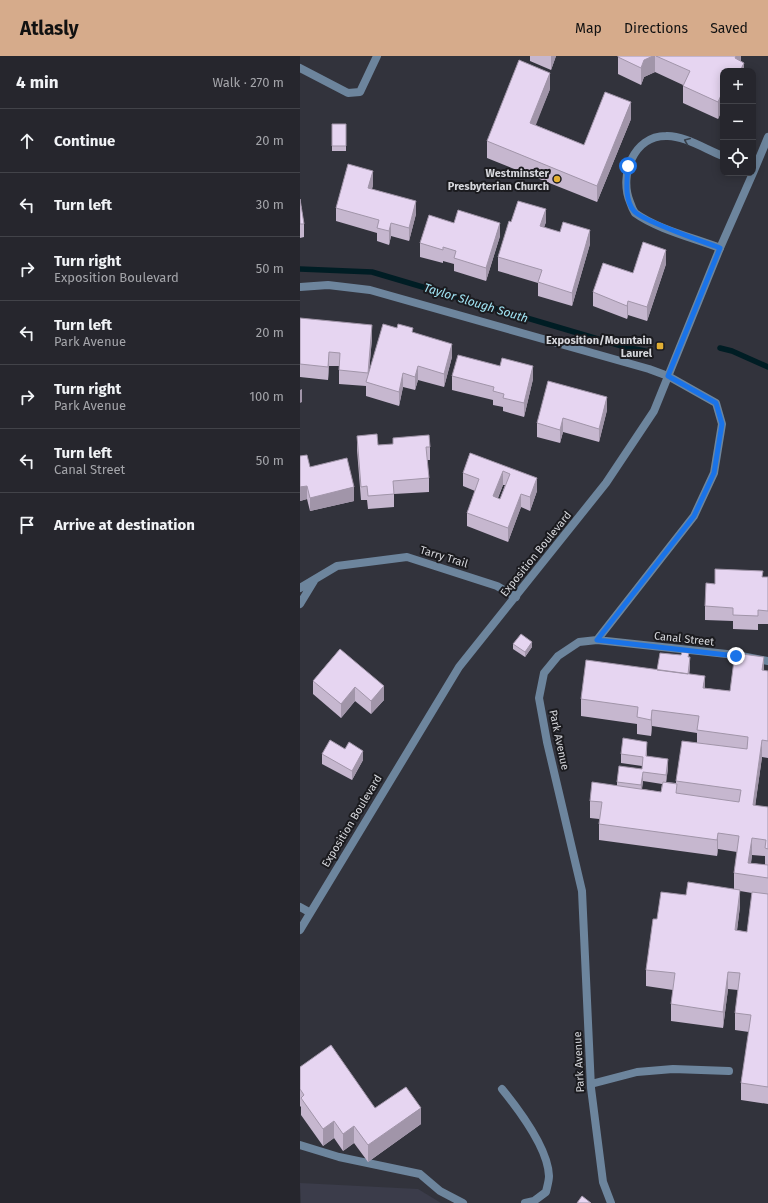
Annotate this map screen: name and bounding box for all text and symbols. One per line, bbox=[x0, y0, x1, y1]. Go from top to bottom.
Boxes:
text: Atlasly bbox=[20, 17, 79, 40]
text: Map bbox=[575, 20, 602, 37]
text: Directions bbox=[624, 20, 688, 37]
text: Saved bbox=[710, 20, 748, 37]
map controls bbox=[720, 68, 756, 176]
button: + bbox=[720, 68, 756, 104]
text: 4 min bbox=[16, 72, 59, 93]
text: Walk · 270 m bbox=[212, 75, 284, 90]
button: − bbox=[720, 104, 756, 140]
icon: ahead bbox=[16, 130, 38, 152]
text: Continue bbox=[54, 132, 115, 150]
text: 20 m bbox=[256, 133, 284, 148]
one-way arrow bbox=[684, 138, 691, 146]
button: locate bbox=[720, 140, 756, 176]
route start bbox=[619, 157, 637, 175]
place label: Westminster Presbyterian Church bbox=[448, 167, 550, 193]
marker: Westminster Presbyterian Church bbox=[552, 174, 562, 184]
icon: left bbox=[16, 194, 38, 216]
text: Turn left bbox=[54, 196, 112, 214]
text: 30 m bbox=[256, 197, 284, 212]
text: Turn right bbox=[54, 252, 121, 270]
icon: right bbox=[16, 258, 38, 280]
text: 50 m bbox=[256, 261, 284, 276]
text: Exposition Boulevard bbox=[54, 270, 179, 285]
water label: Taylor Slough South bbox=[422, 280, 530, 326]
text: Turn left bbox=[54, 316, 112, 334]
icon: left bbox=[16, 322, 38, 344]
text: 20 m bbox=[256, 325, 284, 340]
text: Park Avenue bbox=[54, 334, 126, 349]
place label: Exposition/Mountain Laurel bbox=[546, 334, 653, 360]
marker: Exposition/Mountain Laurel bbox=[655, 341, 665, 351]
text: Turn right bbox=[54, 380, 121, 398]
icon: right bbox=[16, 386, 38, 408]
text: 100 m bbox=[249, 389, 284, 404]
text: Park Avenue bbox=[54, 398, 126, 413]
text: Turn left bbox=[54, 444, 112, 462]
icon: left bbox=[16, 450, 38, 472]
text: 50 m bbox=[256, 453, 284, 468]
text: Canal Street bbox=[54, 462, 125, 477]
street label: Exposition Boulevard bbox=[498, 509, 574, 599]
icon: arrive bbox=[16, 514, 38, 536]
text: Arrive at destination bbox=[54, 516, 195, 534]
street label: Tarry Trail bbox=[418, 544, 470, 570]
street label: Canal Street bbox=[653, 629, 715, 649]
route end bbox=[727, 647, 745, 665]
street label: Park Avenue bbox=[546, 709, 572, 771]
street label: Exposition Boulevard bbox=[319, 772, 385, 870]
street label: Park Avenue bbox=[571, 1031, 587, 1093]

